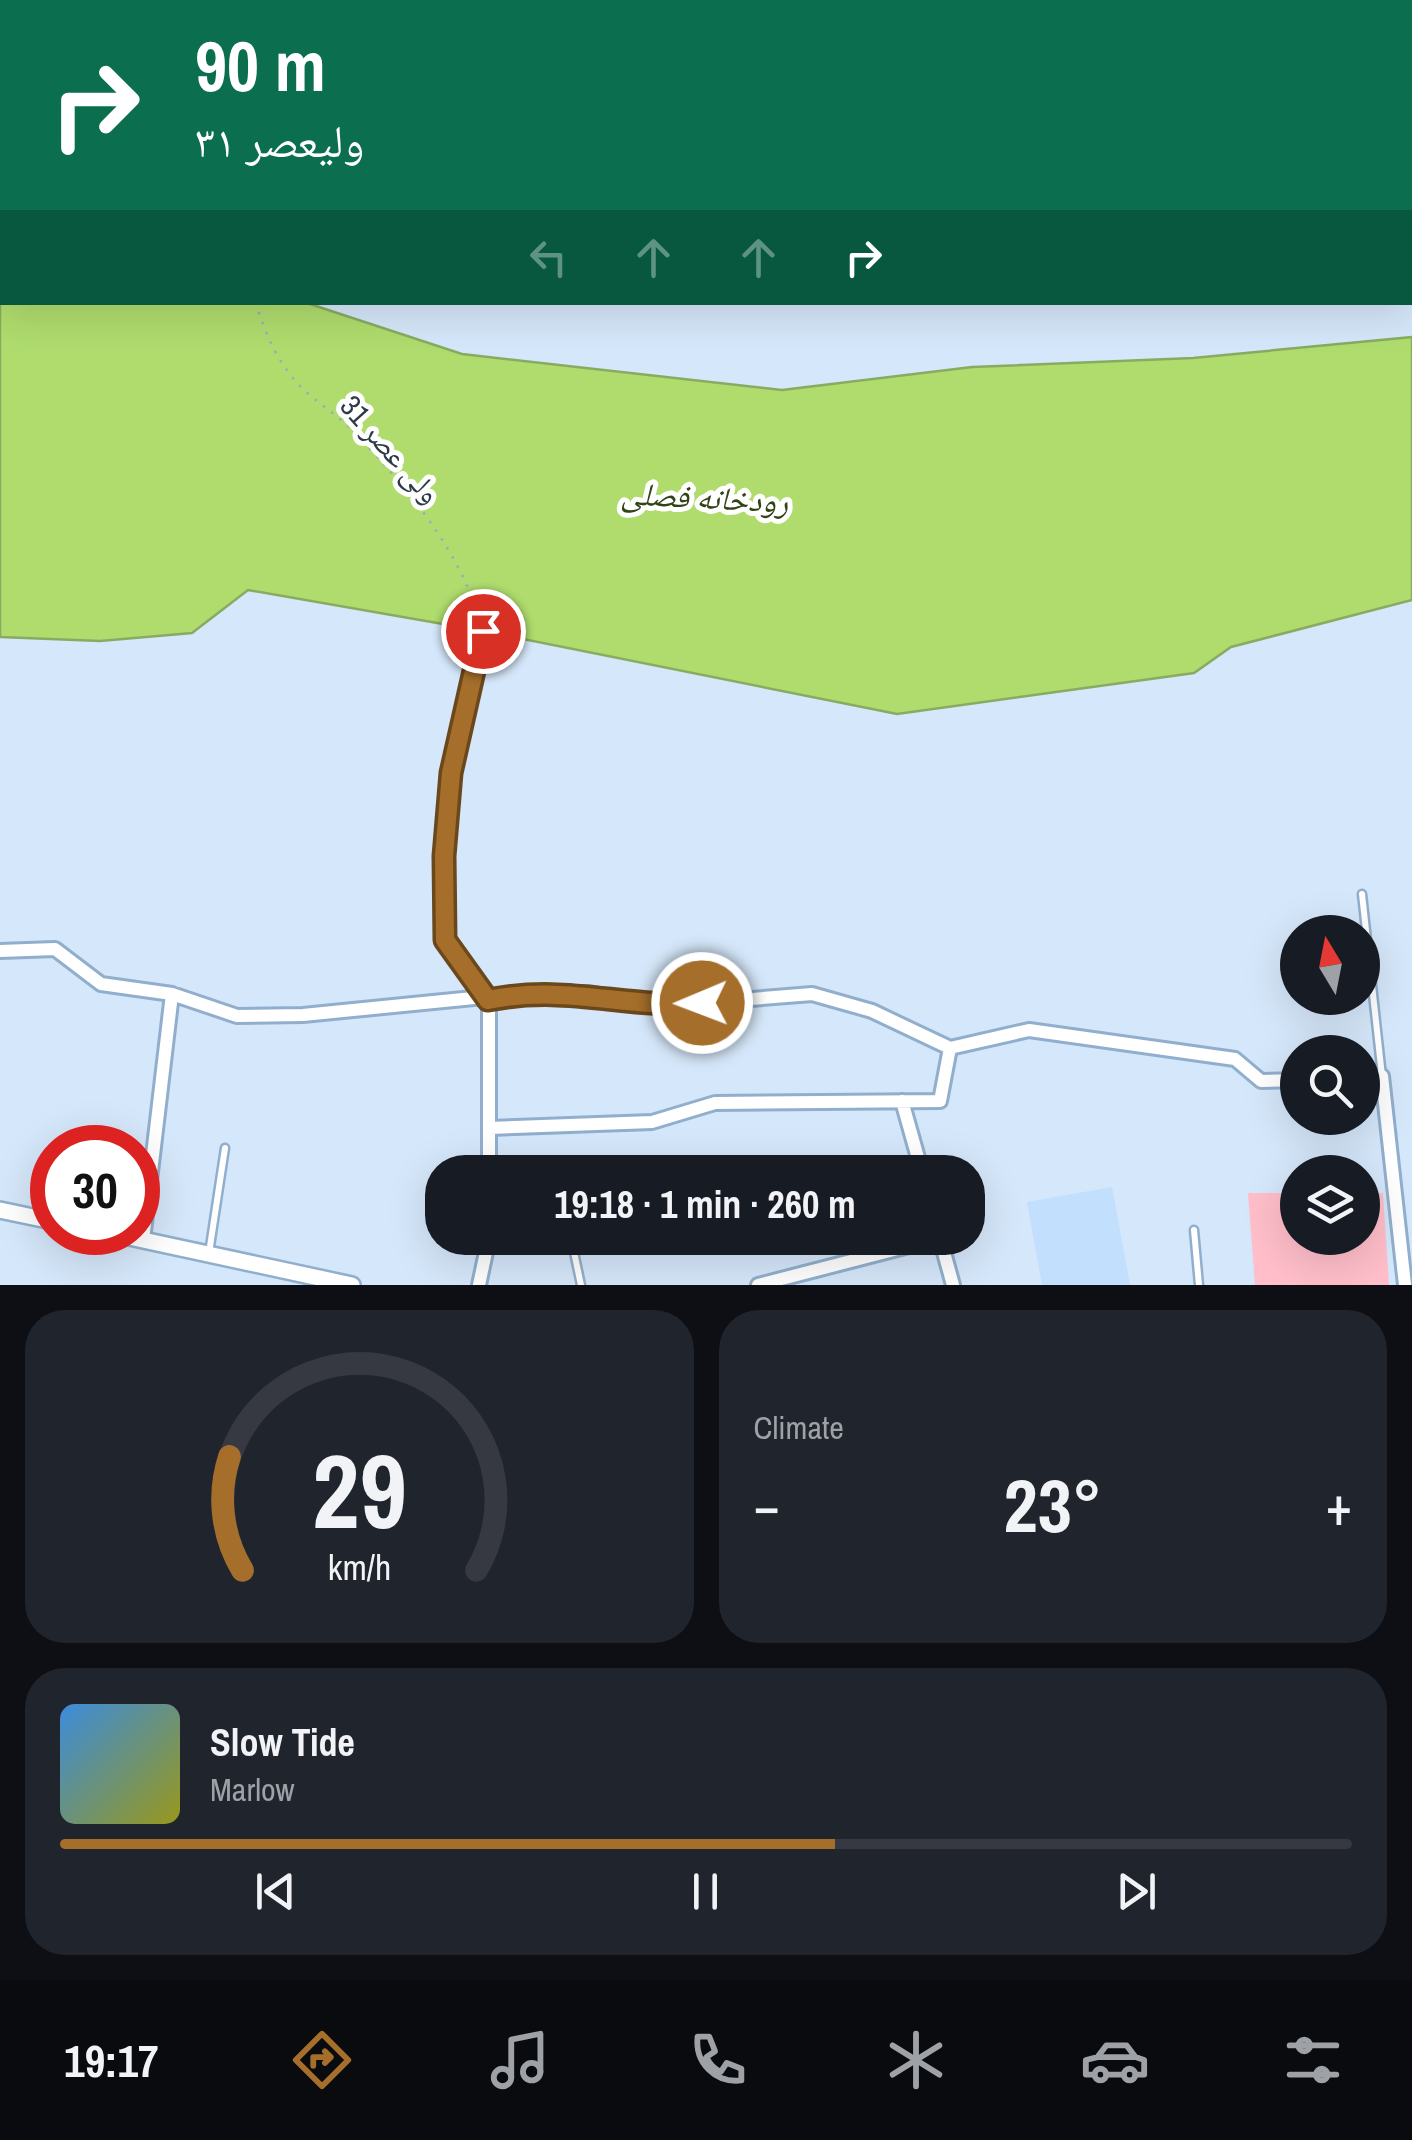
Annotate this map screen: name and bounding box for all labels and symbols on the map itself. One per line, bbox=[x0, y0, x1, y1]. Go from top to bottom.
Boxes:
street label: ولی عصر 31 bbox=[332, 386, 450, 512]
water label: رودخانه فصلی bbox=[620, 471, 790, 523]
pin bbox=[441, 589, 526, 674]
north arrow bbox=[1280, 915, 1380, 1015]
position arrow bbox=[650, 951, 754, 1055]
speed limit sign: 30 bbox=[30, 1125, 160, 1255]

